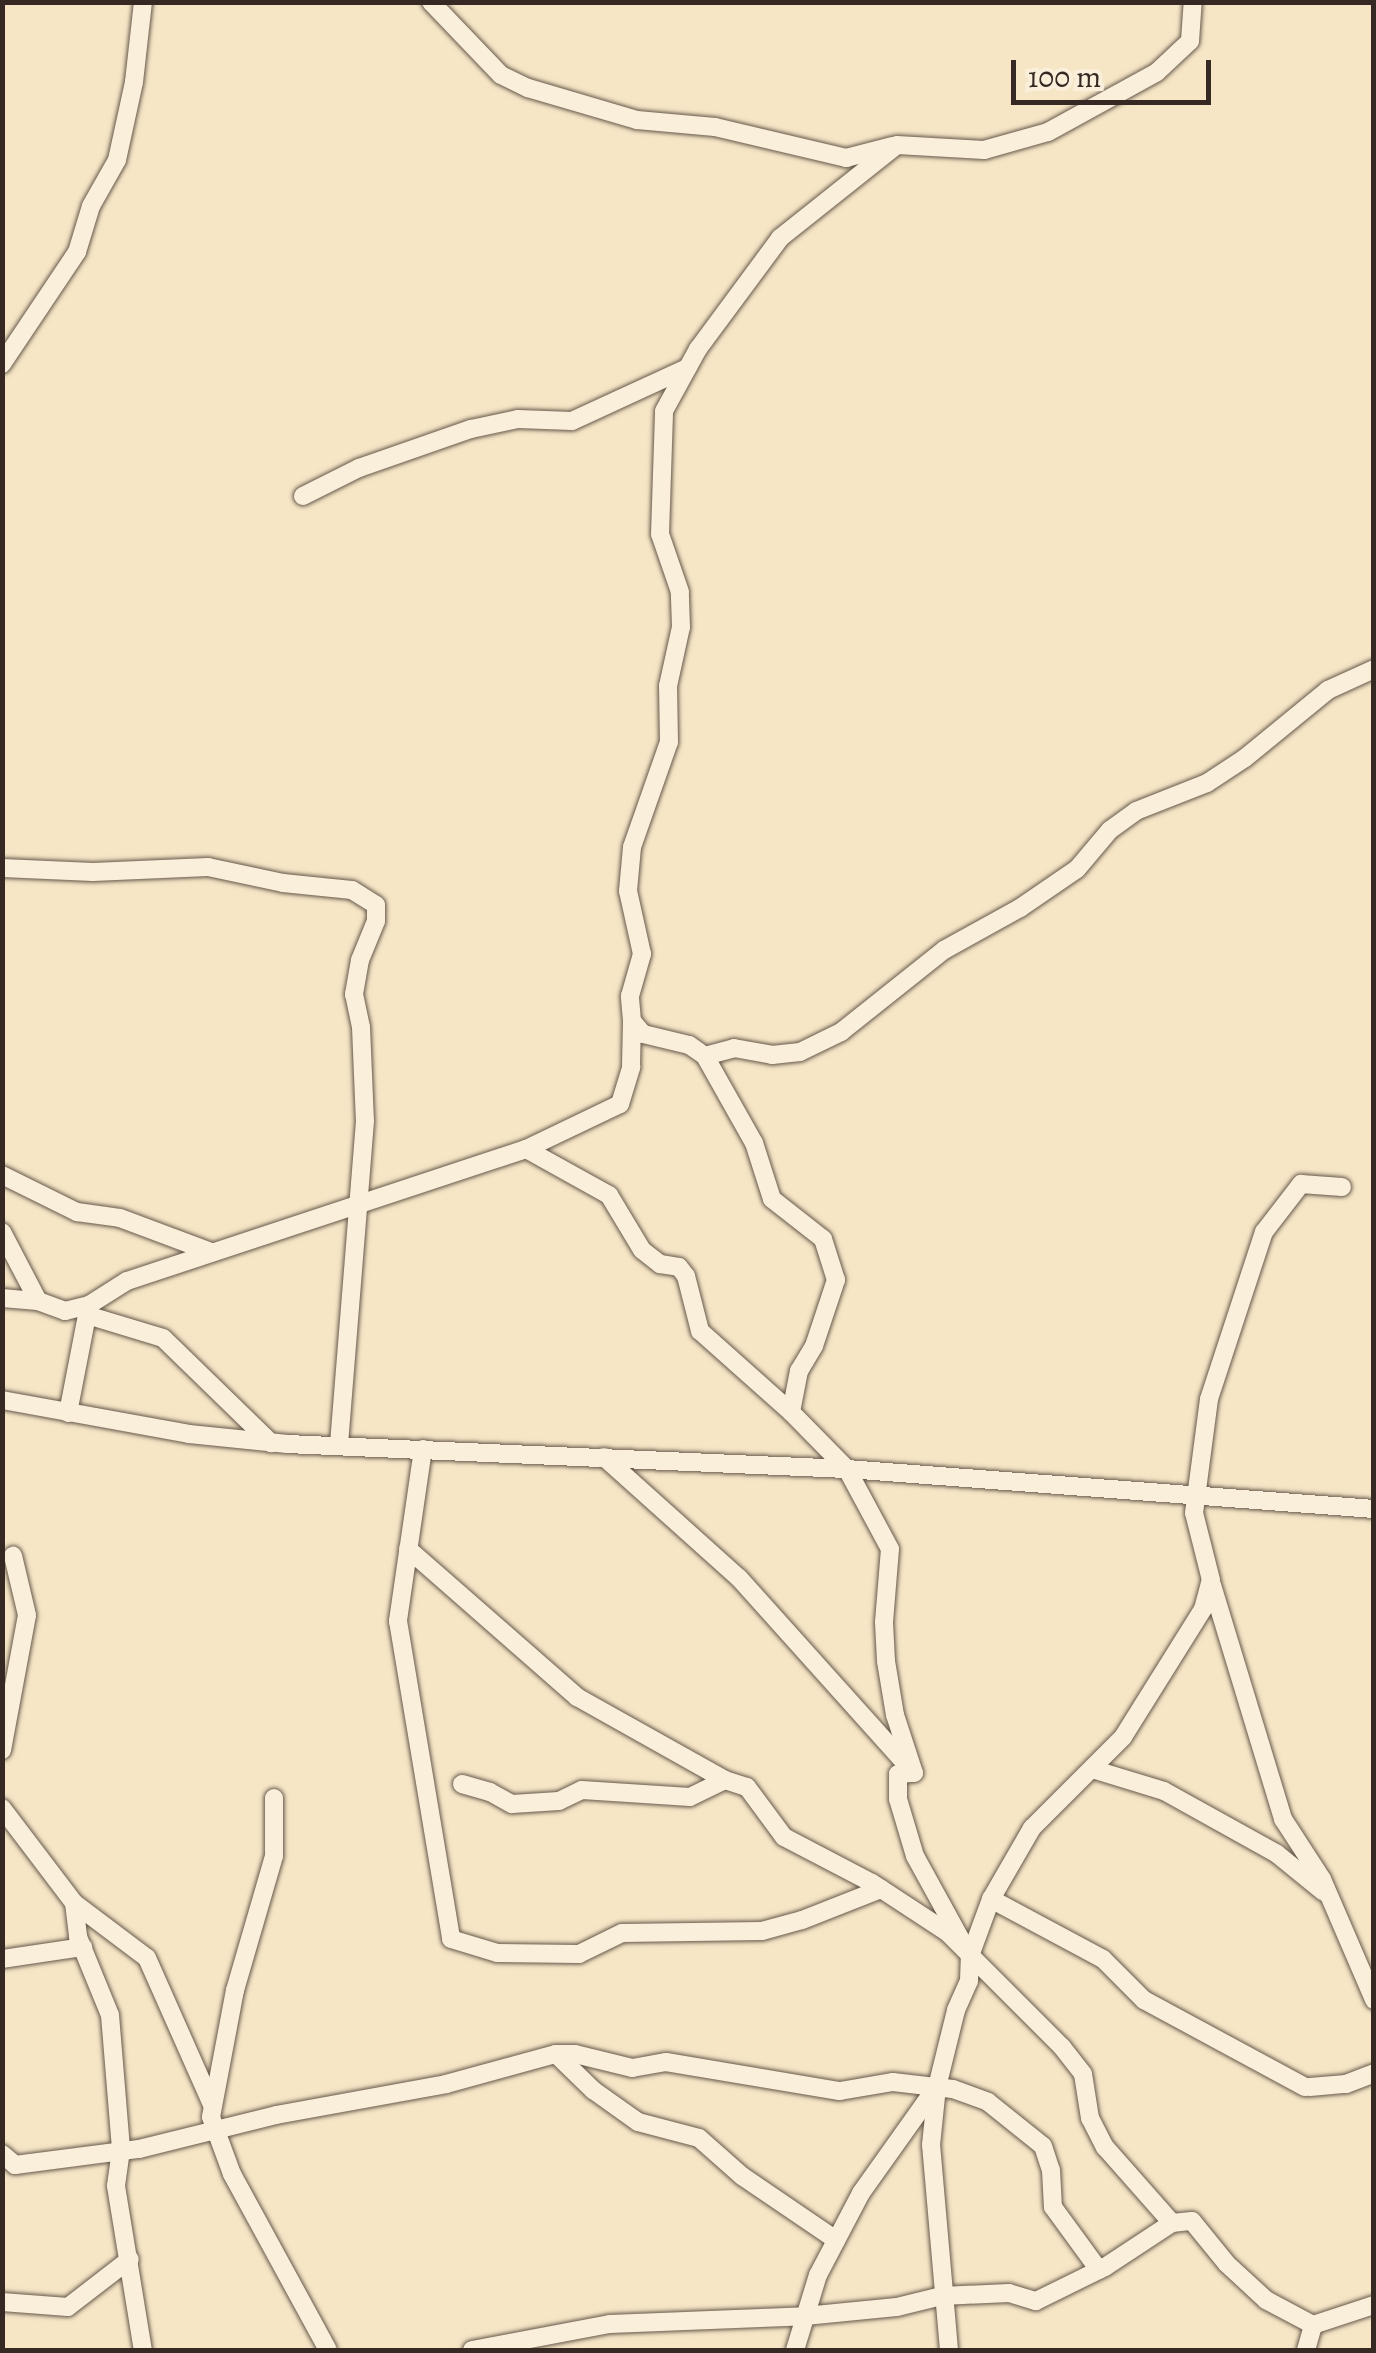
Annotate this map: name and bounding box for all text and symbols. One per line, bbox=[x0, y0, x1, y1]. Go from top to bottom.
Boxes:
scale bar bbox=[1016, 40, 1216, 102]
text: 100 m bbox=[1028, 57, 1101, 97]

